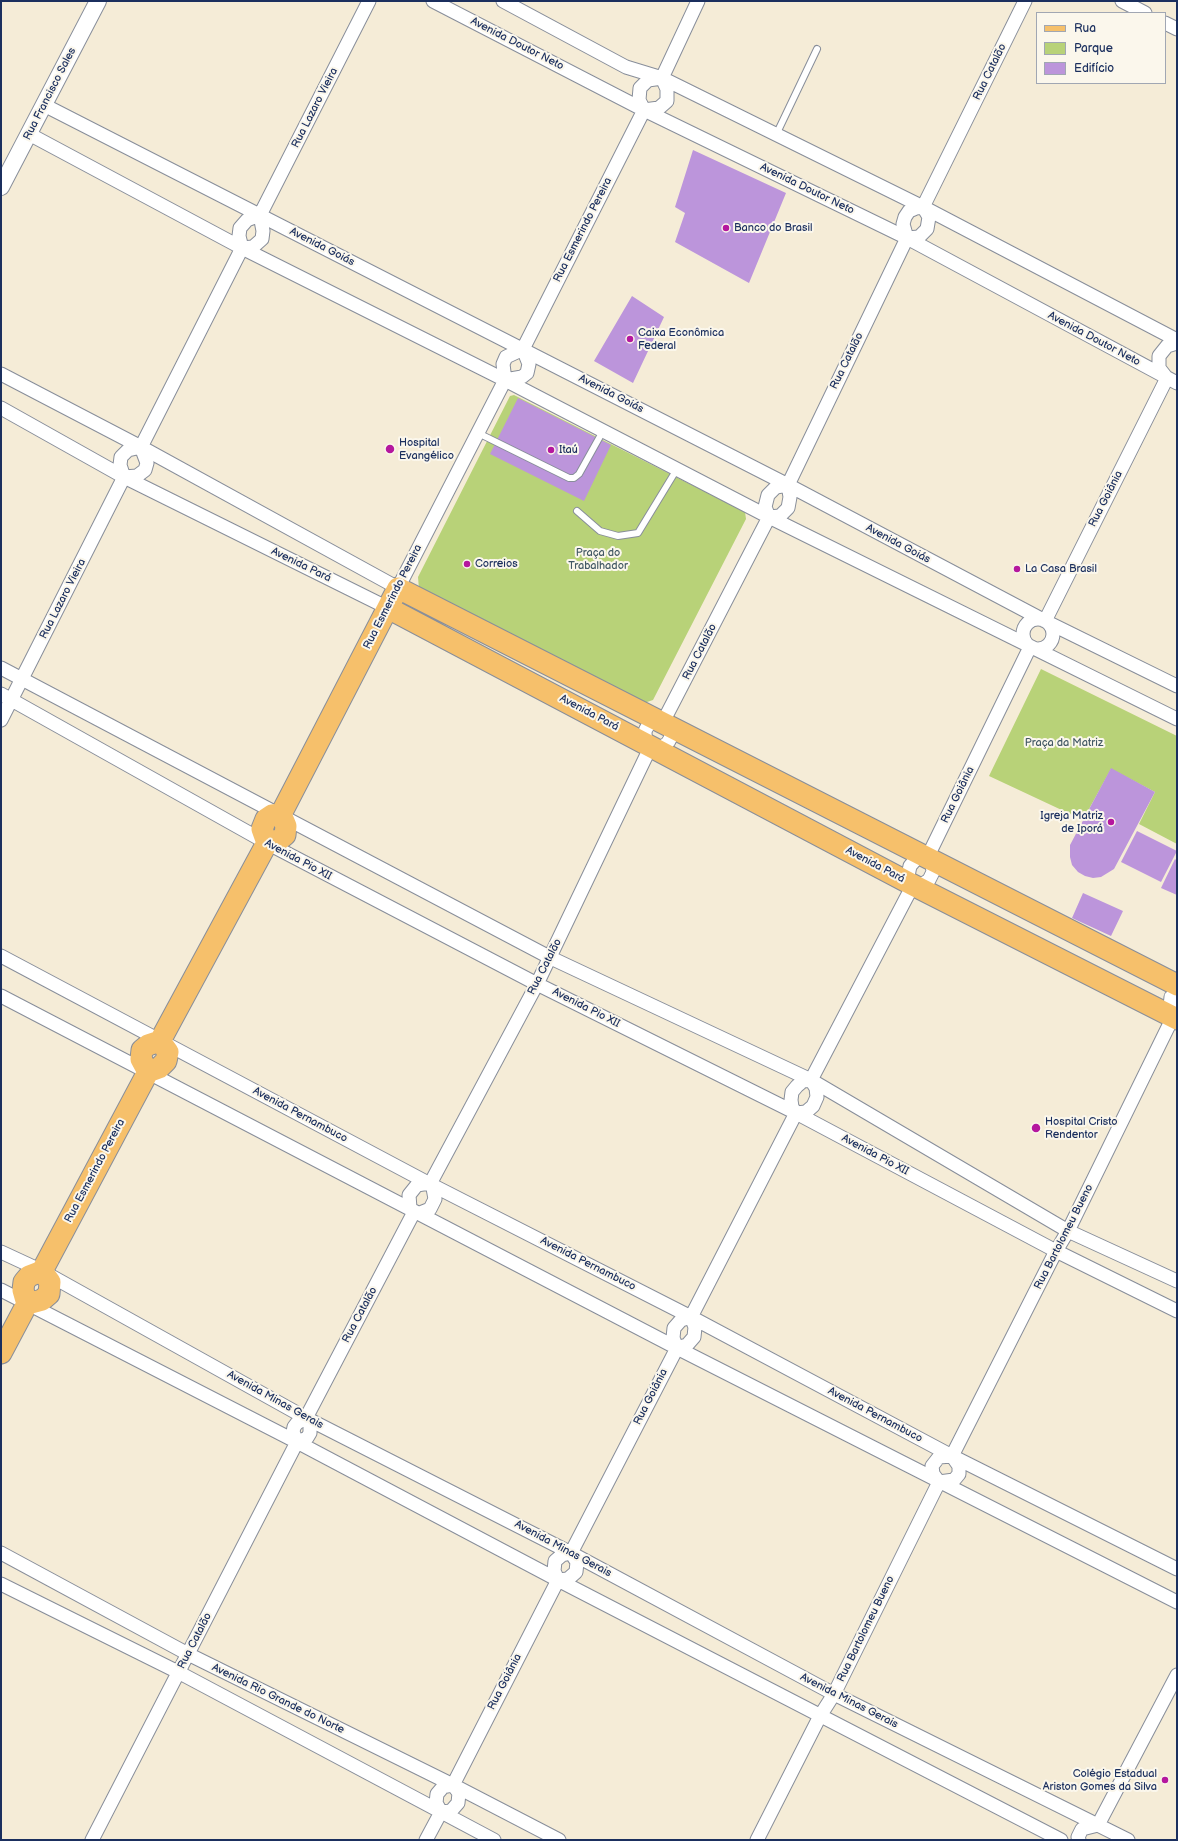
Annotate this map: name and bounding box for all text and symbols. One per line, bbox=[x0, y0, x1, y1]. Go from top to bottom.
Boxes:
legend bbox=[1036, 12, 1166, 84]
street label: Avenida Doutor Neto bbox=[468, 15, 566, 73]
text: Rua bbox=[1074, 21, 1096, 36]
text: Parque bbox=[1074, 41, 1113, 56]
street label: Rua Catalão bbox=[971, 42, 1009, 102]
street label: Rua Francisco Sales bbox=[21, 46, 79, 142]
text: Edifício bbox=[1074, 61, 1114, 76]
street label: Rua Lazaro Vieira bbox=[289, 66, 341, 150]
street label: Avenida Doutor Neto bbox=[758, 161, 856, 217]
street label: Rua Esmerindo Pereira bbox=[551, 176, 615, 284]
place label: Banco do Brasil bbox=[734, 221, 813, 235]
marker: Banco do Brasil bbox=[721, 223, 731, 233]
street label: Avenida Goiás bbox=[287, 225, 357, 269]
street label: Avenida Doutor Neto bbox=[1045, 309, 1143, 369]
place label: Caixa Econômica Federal bbox=[638, 326, 724, 352]
street label: Rua Catalão bbox=[828, 331, 866, 391]
marker: Caixa Econômica Federal bbox=[625, 334, 635, 344]
street label: Avenida Goiás bbox=[576, 372, 646, 416]
place label: Hospital Evangélico bbox=[399, 436, 454, 462]
marker: Hospital Evangélico bbox=[384, 443, 396, 455]
place label: Itaú bbox=[559, 443, 578, 457]
marker: Itaú bbox=[546, 445, 556, 455]
street label: Rua Goiânia bbox=[1086, 469, 1126, 529]
street label: Avenida Goiás bbox=[863, 521, 933, 567]
street label: Rua Esmerindo Pereira bbox=[361, 543, 425, 651]
street label: Avenida Pará bbox=[269, 545, 333, 585]
park label: Praça do Trabalhador bbox=[568, 546, 628, 572]
street label: Rua Lazaro Vieira bbox=[37, 557, 89, 641]
place label: Correios bbox=[475, 557, 518, 571]
marker: Correios bbox=[462, 559, 472, 569]
place label: La Casa Brasil bbox=[1025, 562, 1097, 576]
marker: La Casa Brasil bbox=[1012, 564, 1022, 574]
street label: Rua Catalão bbox=[680, 622, 720, 682]
street label: Avenida Pará bbox=[557, 692, 621, 734]
park label: Praça da Matriz bbox=[1025, 736, 1103, 750]
street label: Rua Goiânia bbox=[939, 764, 977, 826]
place label: Igreja Matriz de Iporá bbox=[1040, 809, 1103, 835]
marker: Igreja Matriz de Iporá bbox=[1106, 817, 1116, 827]
street label: Avenida Pio XII bbox=[262, 837, 334, 883]
street label: Avenida Pará bbox=[843, 844, 907, 886]
street label: Rua Catalão bbox=[525, 937, 565, 997]
street label: Avenida Pio XII bbox=[550, 985, 622, 1031]
street label: Avenida Pernambuco bbox=[250, 1084, 350, 1146]
place label: Hospital Cristo Rendentor bbox=[1045, 1115, 1117, 1141]
street label: Rua Esmerindo Pereira bbox=[62, 1117, 128, 1225]
marker: Hospital Cristo Rendentor bbox=[1030, 1122, 1042, 1134]
street label: Avenida Pio XII bbox=[839, 1132, 911, 1178]
street label: Rua Bartolomeu Bueno bbox=[1032, 1182, 1096, 1292]
street label: Avenida Pernambuco bbox=[538, 1234, 638, 1294]
street label: Rua Catalão bbox=[340, 1285, 380, 1345]
street label: Rua Goiânia bbox=[631, 1367, 671, 1427]
street label: Avenida Minas Gerais bbox=[225, 1368, 325, 1432]
street label: Avenida Pernambuco bbox=[825, 1384, 925, 1446]
street label: Avenida Minas Gerais bbox=[512, 1518, 614, 1580]
street label: Rua Bartolomeu Bueno bbox=[835, 1574, 897, 1684]
street label: Rua Catalão bbox=[175, 1611, 215, 1671]
street label: Rua Goiânia bbox=[485, 1652, 525, 1712]
street label: Avenida Rio Grande do Norte bbox=[210, 1661, 346, 1737]
street label: Avenida Minas Gerais bbox=[798, 1671, 900, 1731]
place label: Colégio Estadual Ariston Gomes da Silva bbox=[1043, 1767, 1157, 1793]
marker: Colégio Estadual Ariston Gomes da Silva bbox=[1160, 1775, 1170, 1785]

